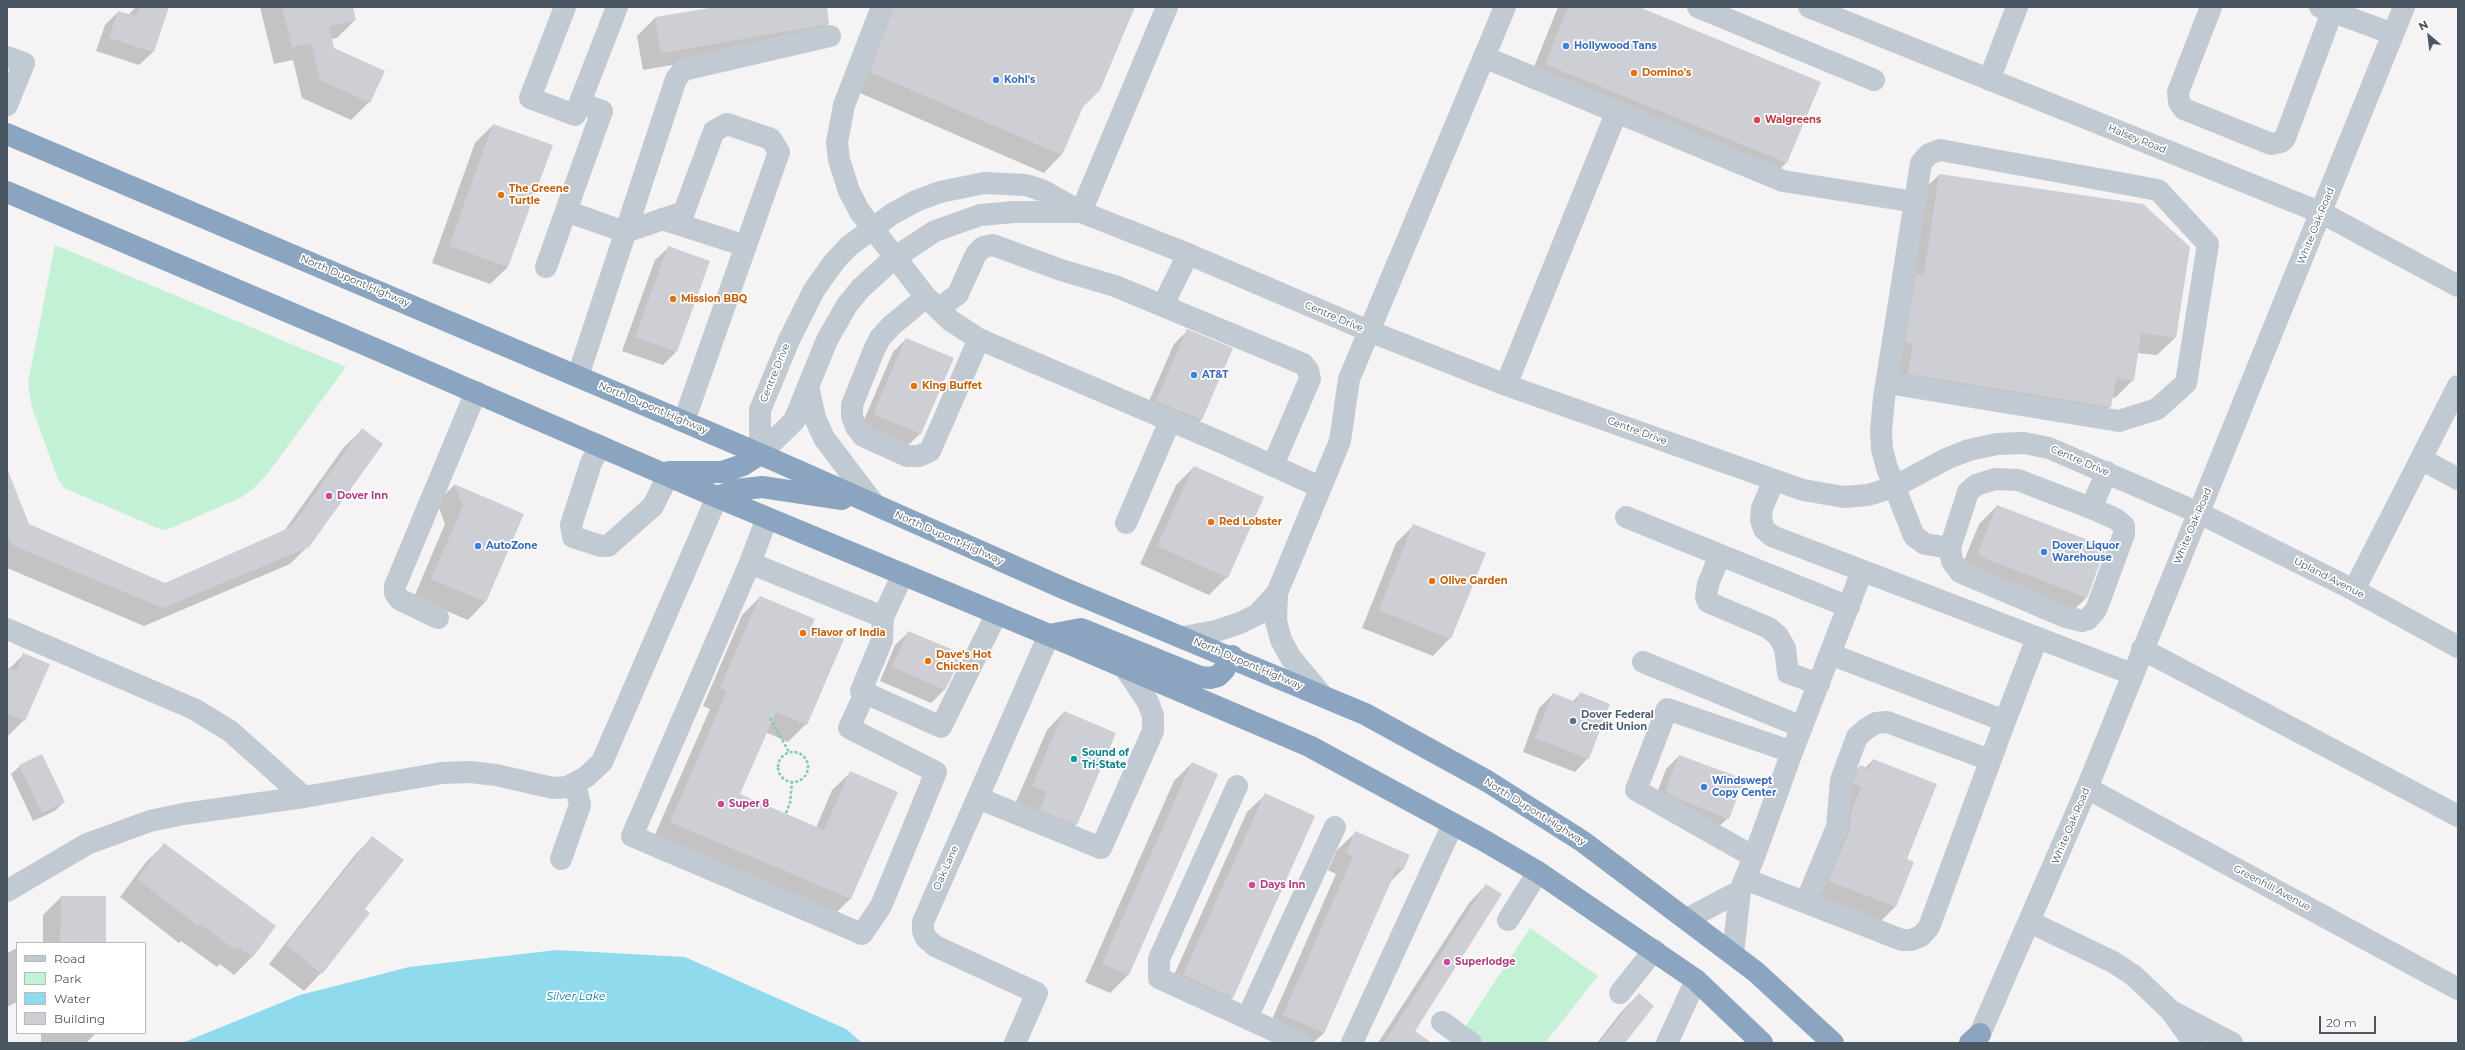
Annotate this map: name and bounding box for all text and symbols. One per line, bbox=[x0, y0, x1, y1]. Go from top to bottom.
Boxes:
north arrow bbox=[2409, 16, 2449, 56]
text: N bbox=[2416, 17, 2431, 34]
place label: Hollywood Tans bbox=[1574, 40, 1657, 52]
marker: Hollywood Tans bbox=[1561, 41, 1571, 51]
place label: Domino's bbox=[1642, 67, 1691, 79]
marker: Domino's bbox=[1629, 68, 1639, 78]
place label: Kohl's bbox=[1004, 74, 1035, 86]
marker: Kohl's bbox=[991, 75, 1001, 85]
place label: Walgreens bbox=[1765, 114, 1821, 126]
marker: Walgreens bbox=[1752, 115, 1762, 125]
street label: Halsey Road bbox=[2106, 122, 2168, 156]
place label: The Greene Turtle bbox=[509, 183, 569, 206]
street label: White Oak Road bbox=[2295, 186, 2337, 266]
marker: The Greene Turtle bbox=[496, 190, 506, 200]
street label: North Dupont Highway bbox=[299, 253, 411, 309]
place label: Mission BBQ bbox=[681, 293, 747, 305]
marker: Mission BBQ bbox=[668, 294, 678, 304]
street label: Centre Drive bbox=[1303, 299, 1365, 335]
street label: Centre Drive bbox=[758, 342, 792, 404]
place label: AT&T bbox=[1202, 369, 1228, 381]
marker: AT&T bbox=[1189, 370, 1199, 380]
street label: North Dupont Highway bbox=[597, 380, 709, 436]
place label: King Buffet bbox=[922, 380, 982, 392]
marker: King Buffet bbox=[909, 381, 919, 391]
street label: Centre Drive bbox=[1606, 415, 1668, 447]
street label: Centre Drive bbox=[2049, 443, 2111, 479]
street label: White Oak Road bbox=[2171, 486, 2215, 566]
place label: Dover Inn bbox=[337, 490, 388, 502]
marker: Dover Inn bbox=[324, 491, 334, 501]
street label: North Dupont Highway bbox=[893, 509, 1005, 567]
place label: Red Lobster bbox=[1219, 516, 1282, 528]
marker: Red Lobster bbox=[1206, 517, 1216, 527]
place label: AutoZone bbox=[486, 540, 538, 552]
place label: Dover Liquor Warehouse bbox=[2052, 540, 2120, 564]
marker: AutoZone bbox=[473, 541, 483, 551]
marker: Dover Liquor Warehouse bbox=[2039, 547, 2049, 557]
street label: Upland Avenue bbox=[2292, 555, 2366, 601]
place label: Olive Garden bbox=[1440, 575, 1508, 587]
marker: Olive Garden bbox=[1427, 576, 1437, 586]
place label: Flavor of India bbox=[811, 627, 886, 639]
marker: Flavor of India bbox=[798, 628, 808, 638]
street label: North Dupont Highway bbox=[1192, 636, 1304, 692]
place label: Dave's Hot Chicken bbox=[936, 649, 992, 672]
marker: Dave's Hot Chicken bbox=[923, 656, 933, 666]
place label: Dover Federal Credit Union bbox=[1581, 709, 1654, 732]
marker: Dover Federal Credit Union bbox=[1568, 716, 1578, 726]
place label: Sound of Tri-State bbox=[1082, 747, 1129, 770]
marker: Sound of Tri-State bbox=[1069, 754, 1079, 764]
place label: Windswept Copy Center bbox=[1712, 775, 1776, 798]
street label: North Dupont Highway bbox=[1482, 776, 1588, 848]
marker: Windswept Copy Center bbox=[1699, 782, 1709, 792]
street label: White Oak Road bbox=[2049, 786, 2093, 866]
place label: Super 8 bbox=[729, 798, 769, 810]
marker: Super 8 bbox=[716, 799, 726, 809]
street label: Oak Lane bbox=[931, 844, 961, 892]
street label: Greenhill Avenue bbox=[2231, 863, 2313, 913]
place label: Days Inn bbox=[1260, 879, 1305, 891]
marker: Days Inn bbox=[1247, 880, 1257, 890]
legend bbox=[16, 942, 146, 1034]
text: Road bbox=[54, 951, 85, 966]
place label: Superlodge bbox=[1455, 956, 1516, 968]
marker: Superlodge bbox=[1442, 957, 1452, 967]
text: Park bbox=[54, 971, 81, 986]
water label: Silver Lake bbox=[546, 990, 606, 1004]
text: Water bbox=[54, 991, 90, 1006]
scale bar bbox=[2321, 1008, 2378, 1034]
text: Building bbox=[54, 1011, 105, 1026]
text: 20 m bbox=[2326, 1015, 2357, 1030]

